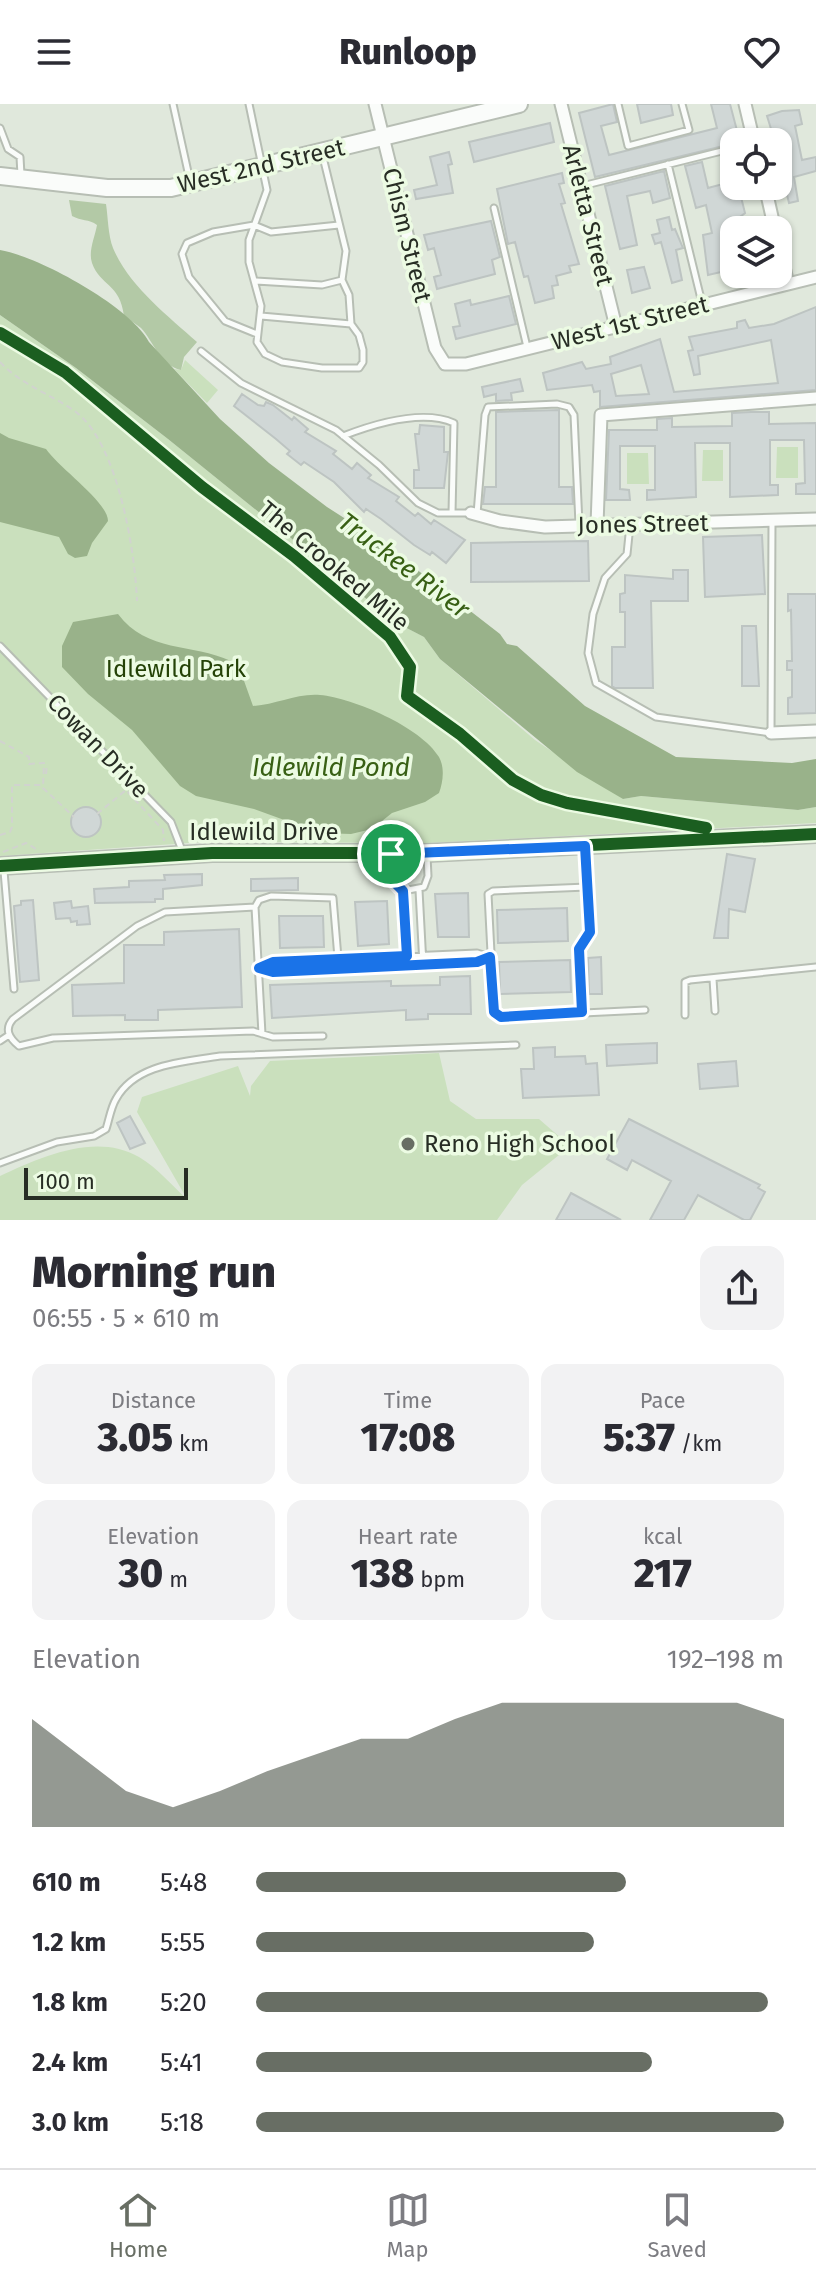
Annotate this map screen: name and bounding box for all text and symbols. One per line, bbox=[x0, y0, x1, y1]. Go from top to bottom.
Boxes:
icon: menu bbox=[32, 30, 76, 74]
text: Runloop bbox=[339, 30, 477, 74]
icon: heart bbox=[740, 30, 784, 74]
map controls bbox=[720, 128, 792, 288]
button: locate bbox=[720, 128, 792, 200]
street label: West 2nd Street bbox=[175, 133, 348, 199]
street label: Arletta Street bbox=[557, 141, 619, 289]
street label: Chism Street bbox=[377, 165, 437, 305]
button: layers bbox=[720, 216, 792, 288]
street label: West 1st Street bbox=[549, 290, 712, 356]
street label: The Crooked Mile bbox=[253, 495, 415, 637]
water label: Truckee River bbox=[332, 506, 476, 625]
street label: Jones Street bbox=[577, 509, 709, 539]
park label: Idlewild Park bbox=[106, 655, 247, 683]
street label: Cowan Drive bbox=[42, 688, 154, 804]
water label: Idlewild Pond bbox=[252, 752, 410, 783]
street label: Idlewild Drive bbox=[189, 818, 339, 846]
pin bbox=[357, 820, 425, 888]
icon: arrive bbox=[369, 832, 413, 876]
place label: Reno High School bbox=[424, 1130, 615, 1158]
marker: Reno High School bbox=[399, 1135, 417, 1153]
scale bar bbox=[24, 1164, 188, 1200]
text: 100 m bbox=[36, 1168, 95, 1195]
text: Morning run bbox=[32, 1246, 276, 1299]
button: share bbox=[700, 1246, 784, 1330]
text: 06:55 · 5 × 610 m bbox=[32, 1303, 220, 1334]
text: Distance bbox=[111, 1387, 196, 1414]
text: Time bbox=[384, 1387, 432, 1414]
text: Pace bbox=[640, 1387, 685, 1414]
text: 3.05 bbox=[98, 1414, 173, 1462]
text: 17:08 bbox=[361, 1414, 455, 1462]
text: 5:37 bbox=[603, 1414, 675, 1462]
text: km bbox=[173, 1430, 209, 1457]
text: /km bbox=[675, 1430, 722, 1457]
text: Elevation bbox=[107, 1523, 199, 1550]
text: Heart rate bbox=[358, 1523, 458, 1550]
text: kcal bbox=[643, 1523, 682, 1550]
text: 30 bbox=[119, 1550, 163, 1598]
text: 138 bbox=[351, 1550, 414, 1598]
text: 217 bbox=[634, 1550, 692, 1598]
text: m bbox=[163, 1566, 188, 1593]
text: bpm bbox=[414, 1566, 465, 1593]
text: Elevation bbox=[32, 1644, 141, 1675]
text: 192–198 m bbox=[667, 1644, 784, 1675]
text: 610 m bbox=[32, 1867, 101, 1898]
text: 5:48 bbox=[160, 1867, 207, 1898]
text: 1.2 km bbox=[32, 1927, 106, 1958]
text: 5:55 bbox=[160, 1927, 205, 1958]
text: 1.8 km bbox=[32, 1987, 108, 2018]
text: 5:20 bbox=[160, 1987, 207, 2018]
text: 2.4 km bbox=[32, 2047, 108, 2078]
text: 5:41 bbox=[160, 2047, 203, 2078]
text: 3.0 km bbox=[32, 2107, 109, 2138]
text: 5:18 bbox=[160, 2107, 204, 2138]
tab: Home bbox=[109, 2188, 168, 2263]
tab: Map bbox=[386, 2188, 430, 2263]
tab: Saved bbox=[648, 2188, 707, 2263]

